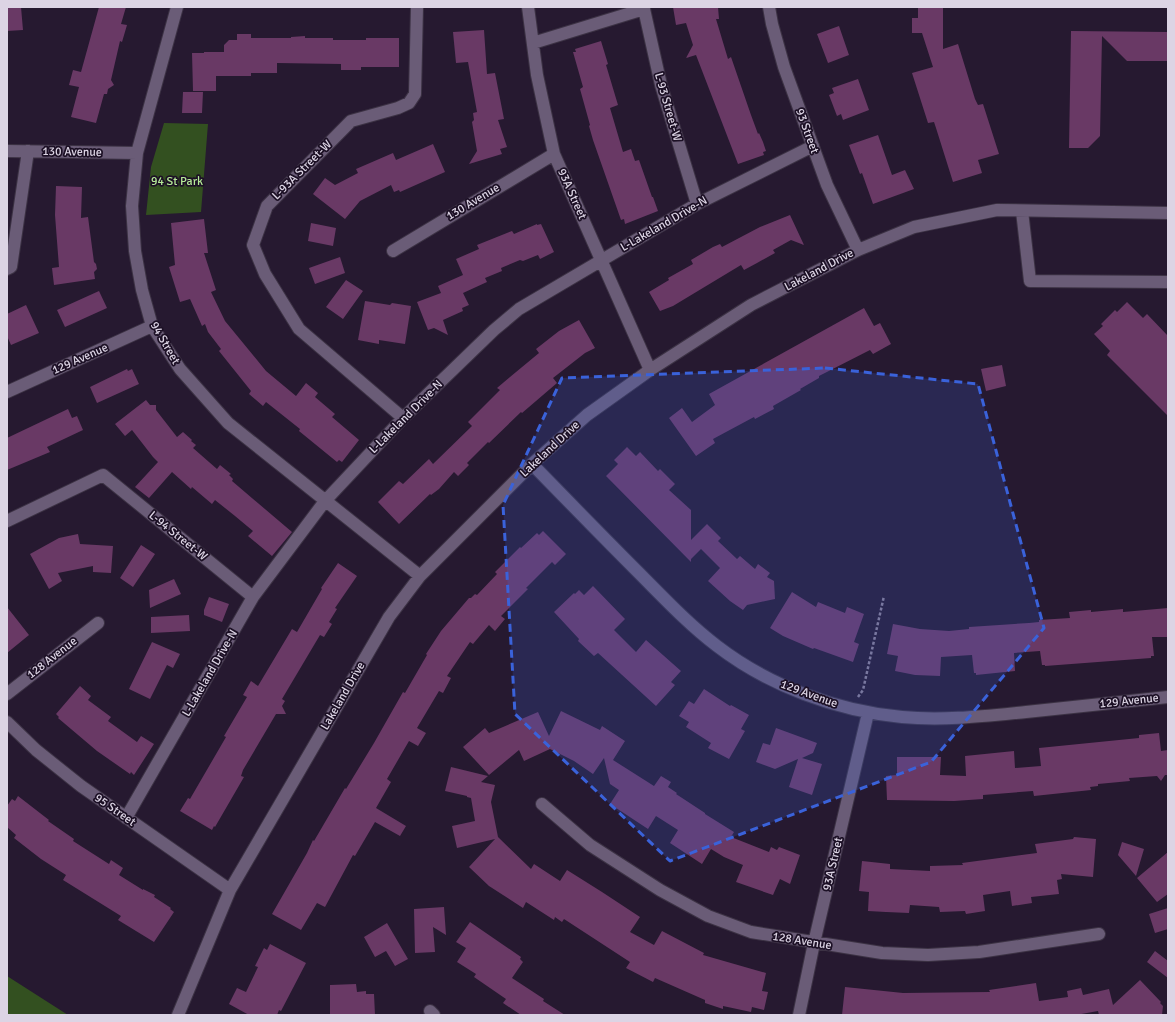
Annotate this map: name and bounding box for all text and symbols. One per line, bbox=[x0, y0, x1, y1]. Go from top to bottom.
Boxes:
street label: L-93 Street-W bbox=[651, 71, 685, 143]
street label: 93 Street bbox=[792, 106, 822, 156]
street label: L-93A Street-W bbox=[269, 137, 335, 203]
street label: 130 Avenue bbox=[42, 144, 102, 160]
street label: 93A Street bbox=[554, 166, 590, 222]
park label: 94 St Park bbox=[151, 174, 203, 189]
street label: 130 Avenue bbox=[444, 180, 502, 224]
street label: L-Lakeland Drive-N bbox=[618, 193, 710, 255]
street label: Lakeland Drive bbox=[782, 246, 856, 294]
street label: 94 Street bbox=[147, 319, 183, 367]
street label: 129 Avenue bbox=[50, 340, 110, 378]
street label: L-Lakeland Drive-N bbox=[366, 377, 446, 457]
street label: Lakeland Drive bbox=[517, 418, 583, 480]
street label: L-94 Street-W bbox=[146, 508, 210, 564]
street label: L-Lakeland Drive-N bbox=[179, 627, 241, 719]
street label: 128 Avenue bbox=[24, 634, 80, 682]
street label: Lakeland Drive bbox=[317, 659, 369, 733]
street label: 129 Avenue bbox=[778, 677, 840, 711]
street label: 129 Avenue bbox=[1099, 690, 1159, 712]
street label: 95 Street bbox=[91, 790, 139, 830]
street label: 93A Street bbox=[820, 836, 846, 892]
street label: 128 Avenue bbox=[771, 929, 833, 953]

